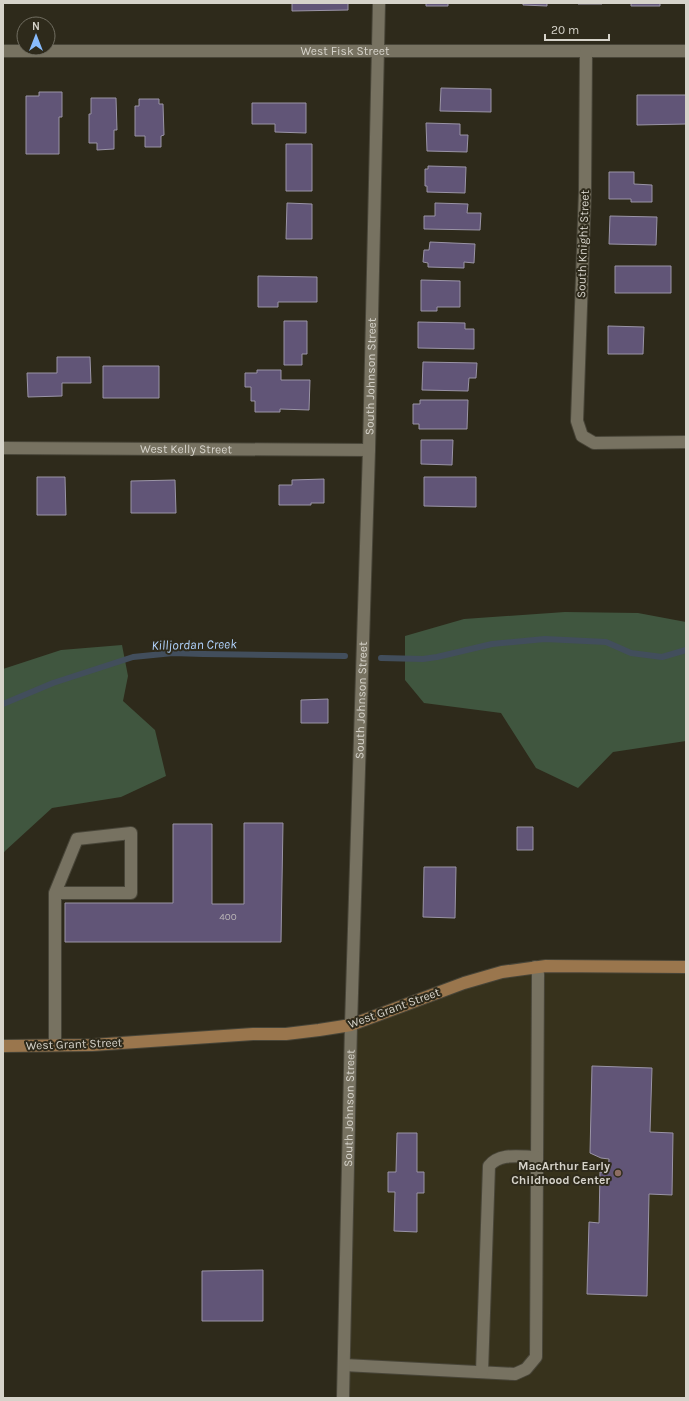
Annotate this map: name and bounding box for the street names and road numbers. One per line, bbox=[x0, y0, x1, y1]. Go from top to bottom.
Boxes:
street label: West Fisk Street bbox=[300, 44, 390, 58]
street label: South Knight Street bbox=[574, 189, 592, 298]
street label: South Johnson Street bbox=[362, 317, 379, 435]
street label: West Kelly Street bbox=[140, 442, 232, 456]
street label: South Johnson Street bbox=[352, 641, 370, 759]
street label: West Grant Street bbox=[346, 985, 442, 1031]
street label: West Grant Street bbox=[26, 1035, 123, 1053]
street label: South Johnson Street bbox=[341, 1049, 357, 1167]

